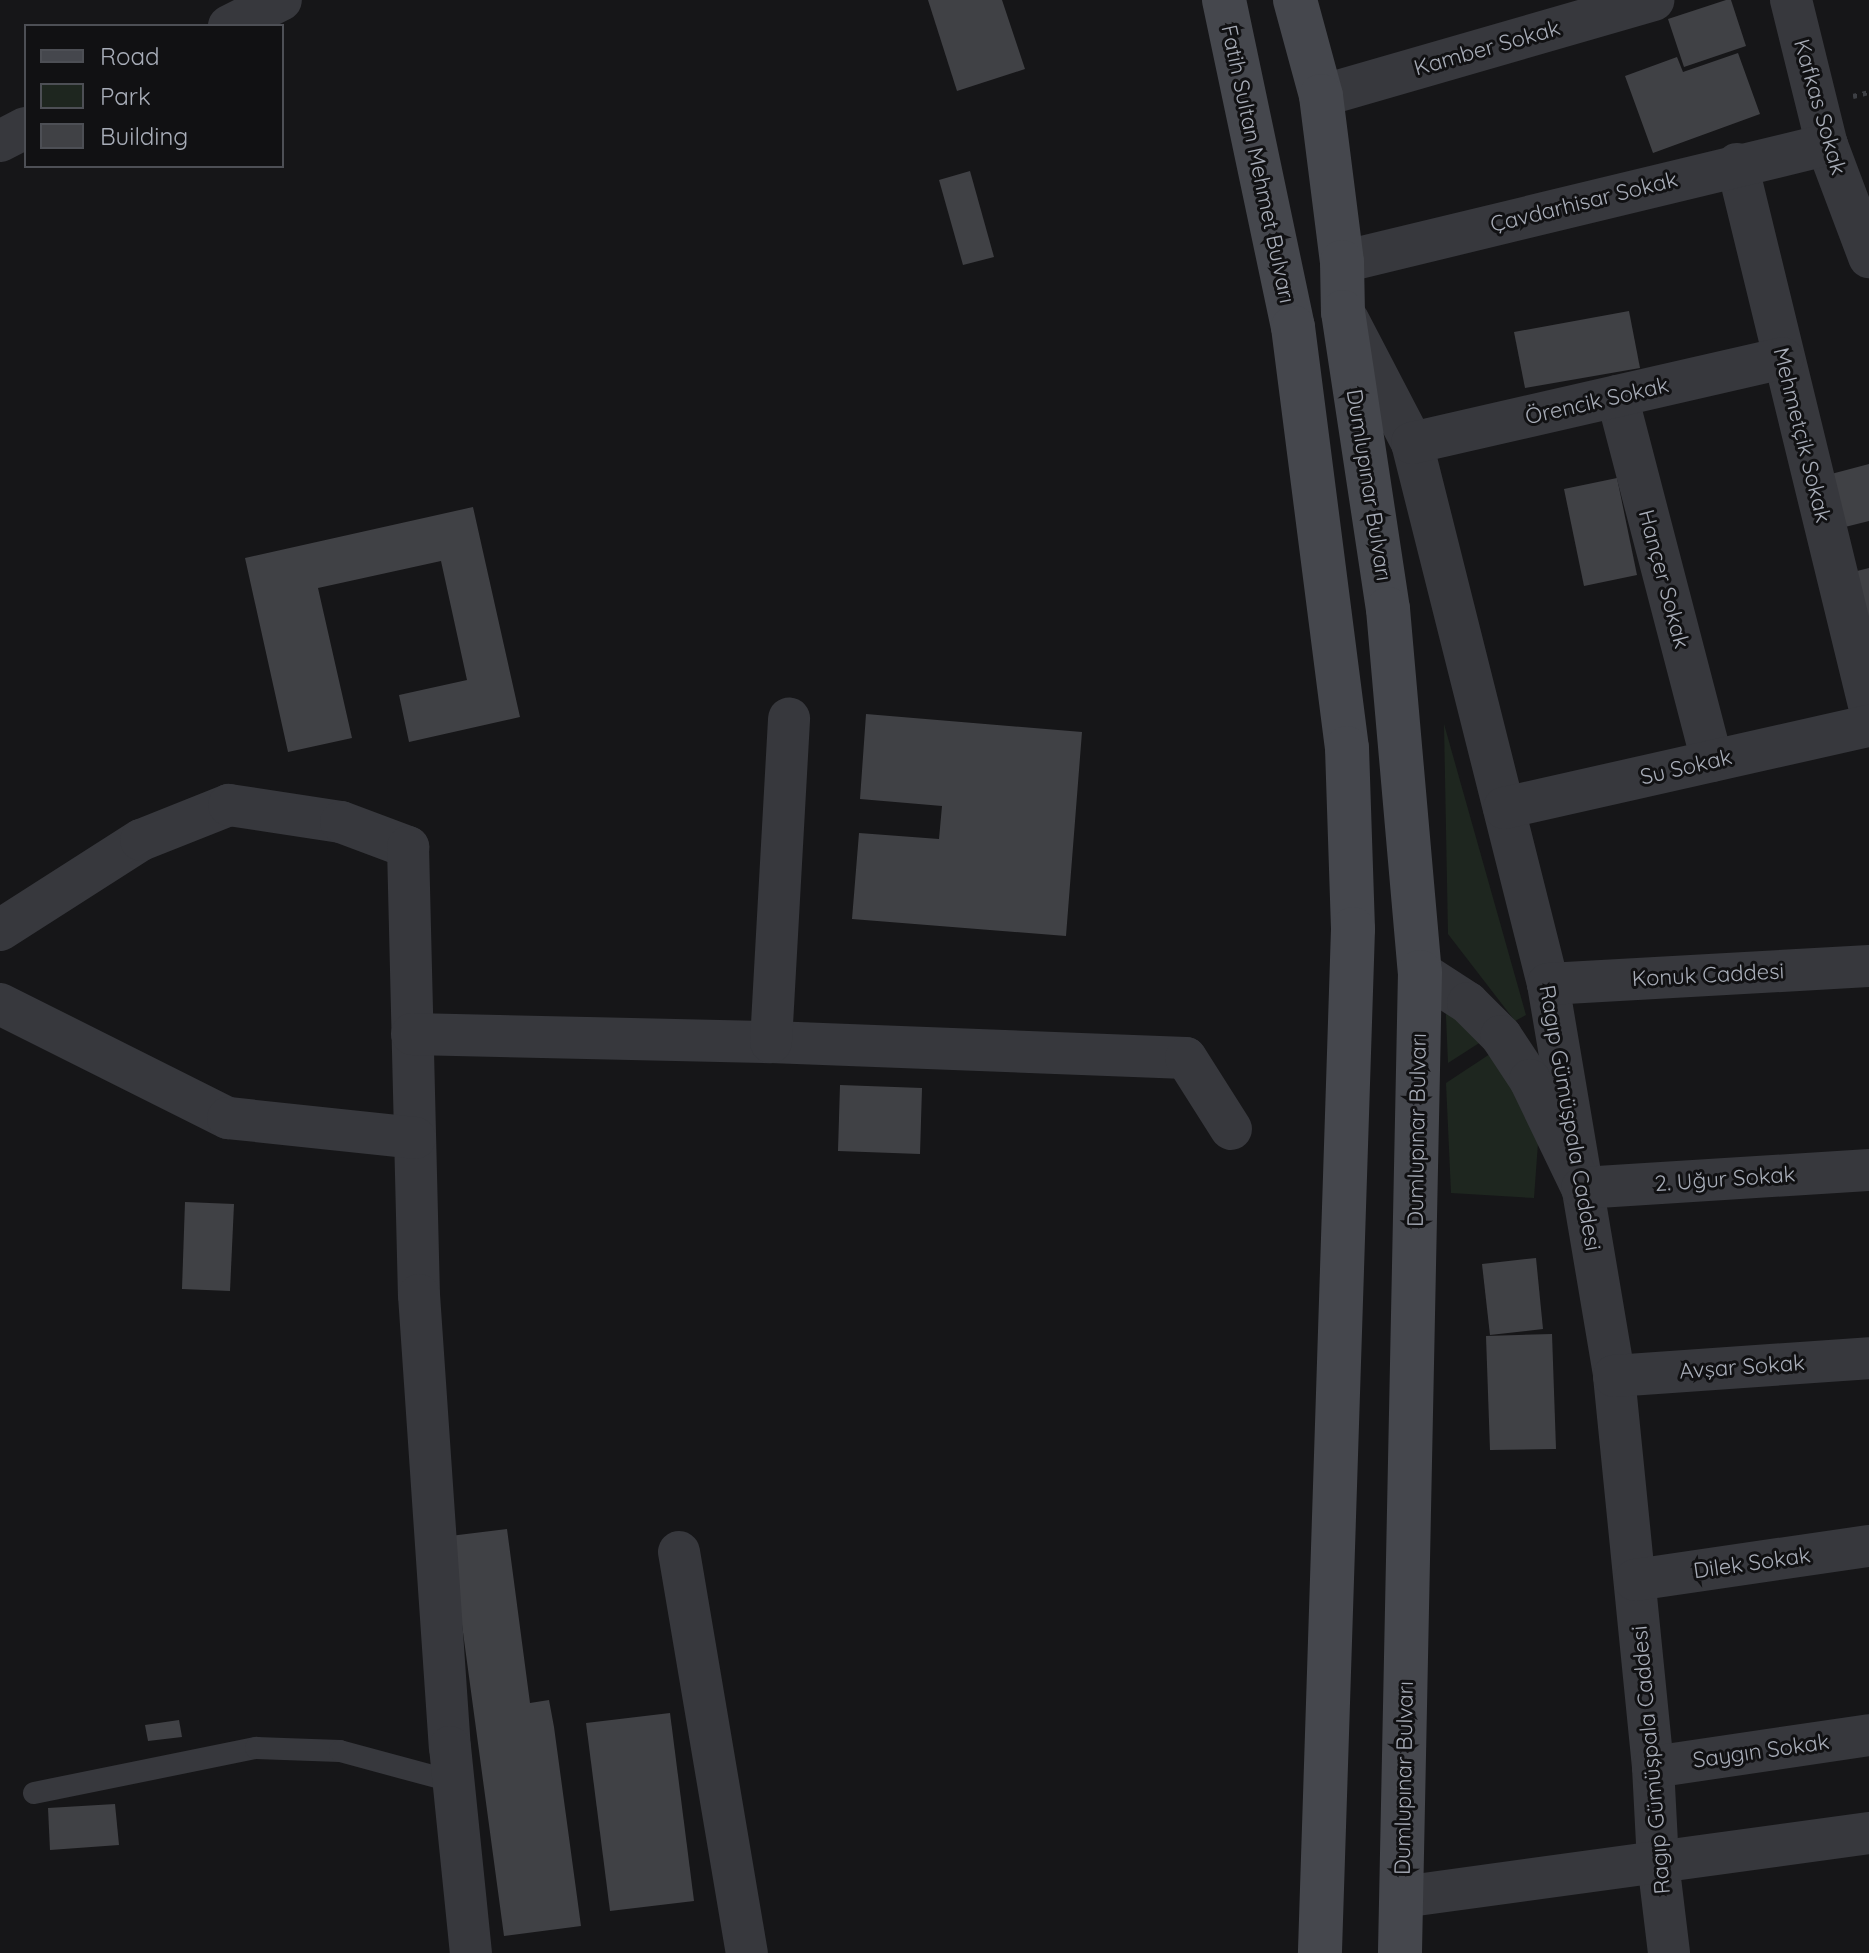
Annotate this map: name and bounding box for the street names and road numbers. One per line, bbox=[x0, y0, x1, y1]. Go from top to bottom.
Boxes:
street label: Kamber Sokak bbox=[1411, 15, 1563, 81]
street label: Fatih Sultan Mehmet Bulvarı bbox=[1216, 22, 1300, 306]
street label: Kafkas Sokak bbox=[1788, 36, 1852, 178]
street label: Çavdarhisar Sokak bbox=[1488, 166, 1680, 238]
street label: Mehmetçik Sokak bbox=[1767, 345, 1837, 525]
street label: Örencik Sokak bbox=[1523, 372, 1671, 430]
street label: Dumlupınar Bulvarı bbox=[1341, 387, 1397, 583]
street label: Hançer Sokak bbox=[1633, 507, 1695, 651]
street label: Su Sokak bbox=[1638, 744, 1734, 790]
street label: Konuk Caddesi bbox=[1631, 958, 1785, 992]
street label: Ragıp Gümüşpala Caddesi bbox=[1534, 983, 1606, 1253]
street label: Dumlupınar Bulvarı bbox=[1402, 1033, 1432, 1227]
street label: 2. Uğur Sokak bbox=[1654, 1161, 1796, 1197]
street label: Avşar Sokak bbox=[1678, 1349, 1806, 1385]
street label: Dilek Sokak bbox=[1692, 1542, 1812, 1584]
street label: Ragıp Gümüşpala Caddesi bbox=[1626, 1625, 1676, 1895]
street label: Dumlupınar Bulvarı bbox=[1389, 1681, 1419, 1875]
street label: Saygın Sokak bbox=[1691, 1728, 1831, 1774]

